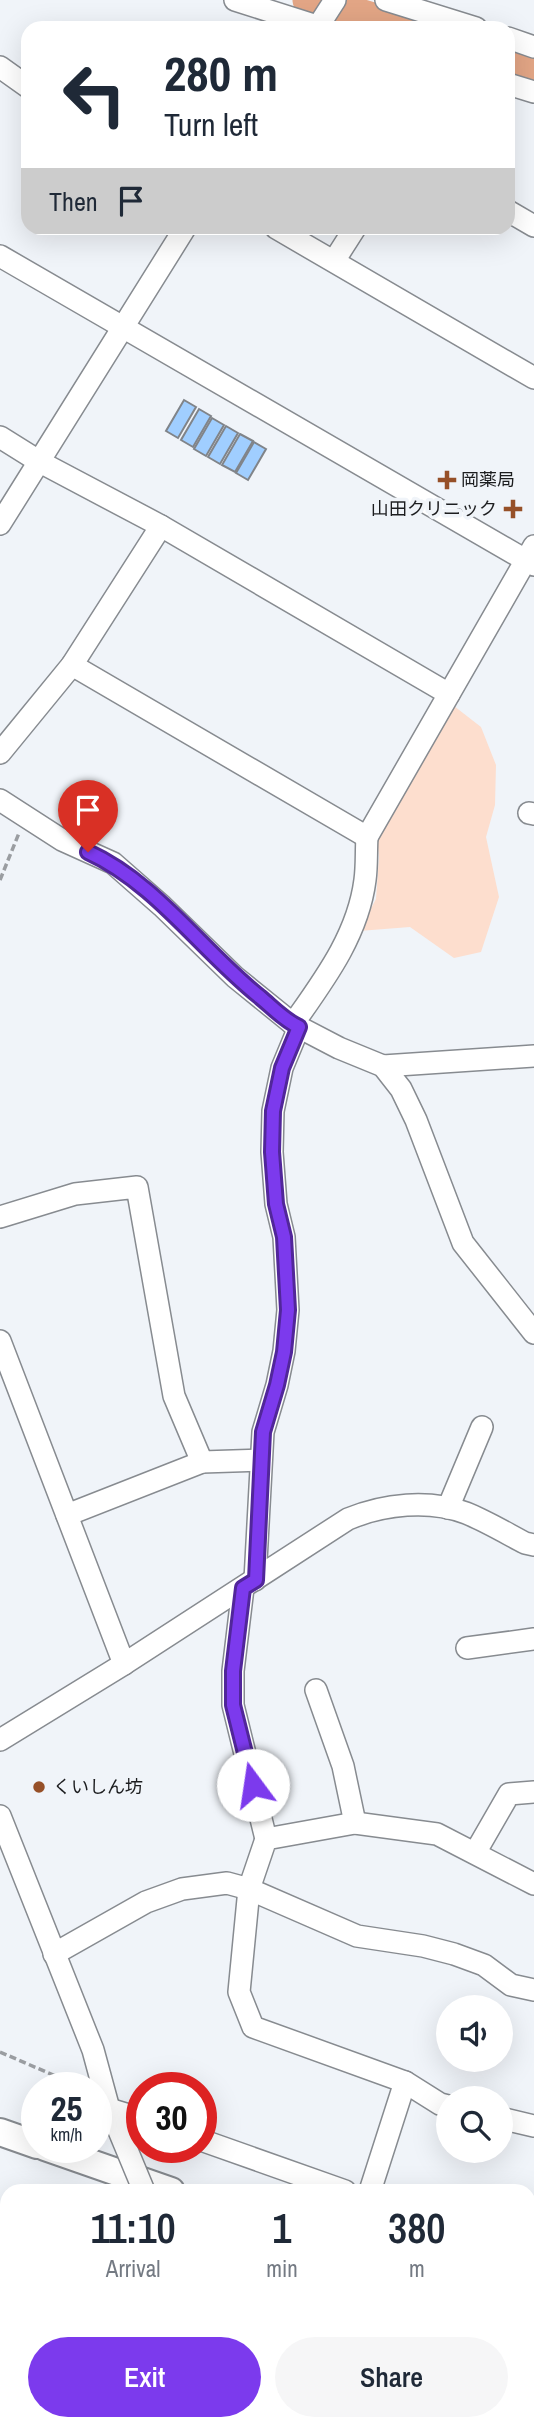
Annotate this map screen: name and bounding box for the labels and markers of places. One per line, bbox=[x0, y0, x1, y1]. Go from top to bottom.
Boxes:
place label: 岡薬局 bbox=[461, 467, 515, 492]
marker: 岡薬局 bbox=[439, 472, 455, 488]
place label: 山田クリニック bbox=[371, 496, 497, 521]
marker: 山田クリニック bbox=[503, 499, 523, 519]
pin bbox=[58, 780, 118, 852]
place label: くいしん坊 bbox=[53, 1774, 143, 1799]
marker: くいしん坊 bbox=[31, 1779, 47, 1795]

